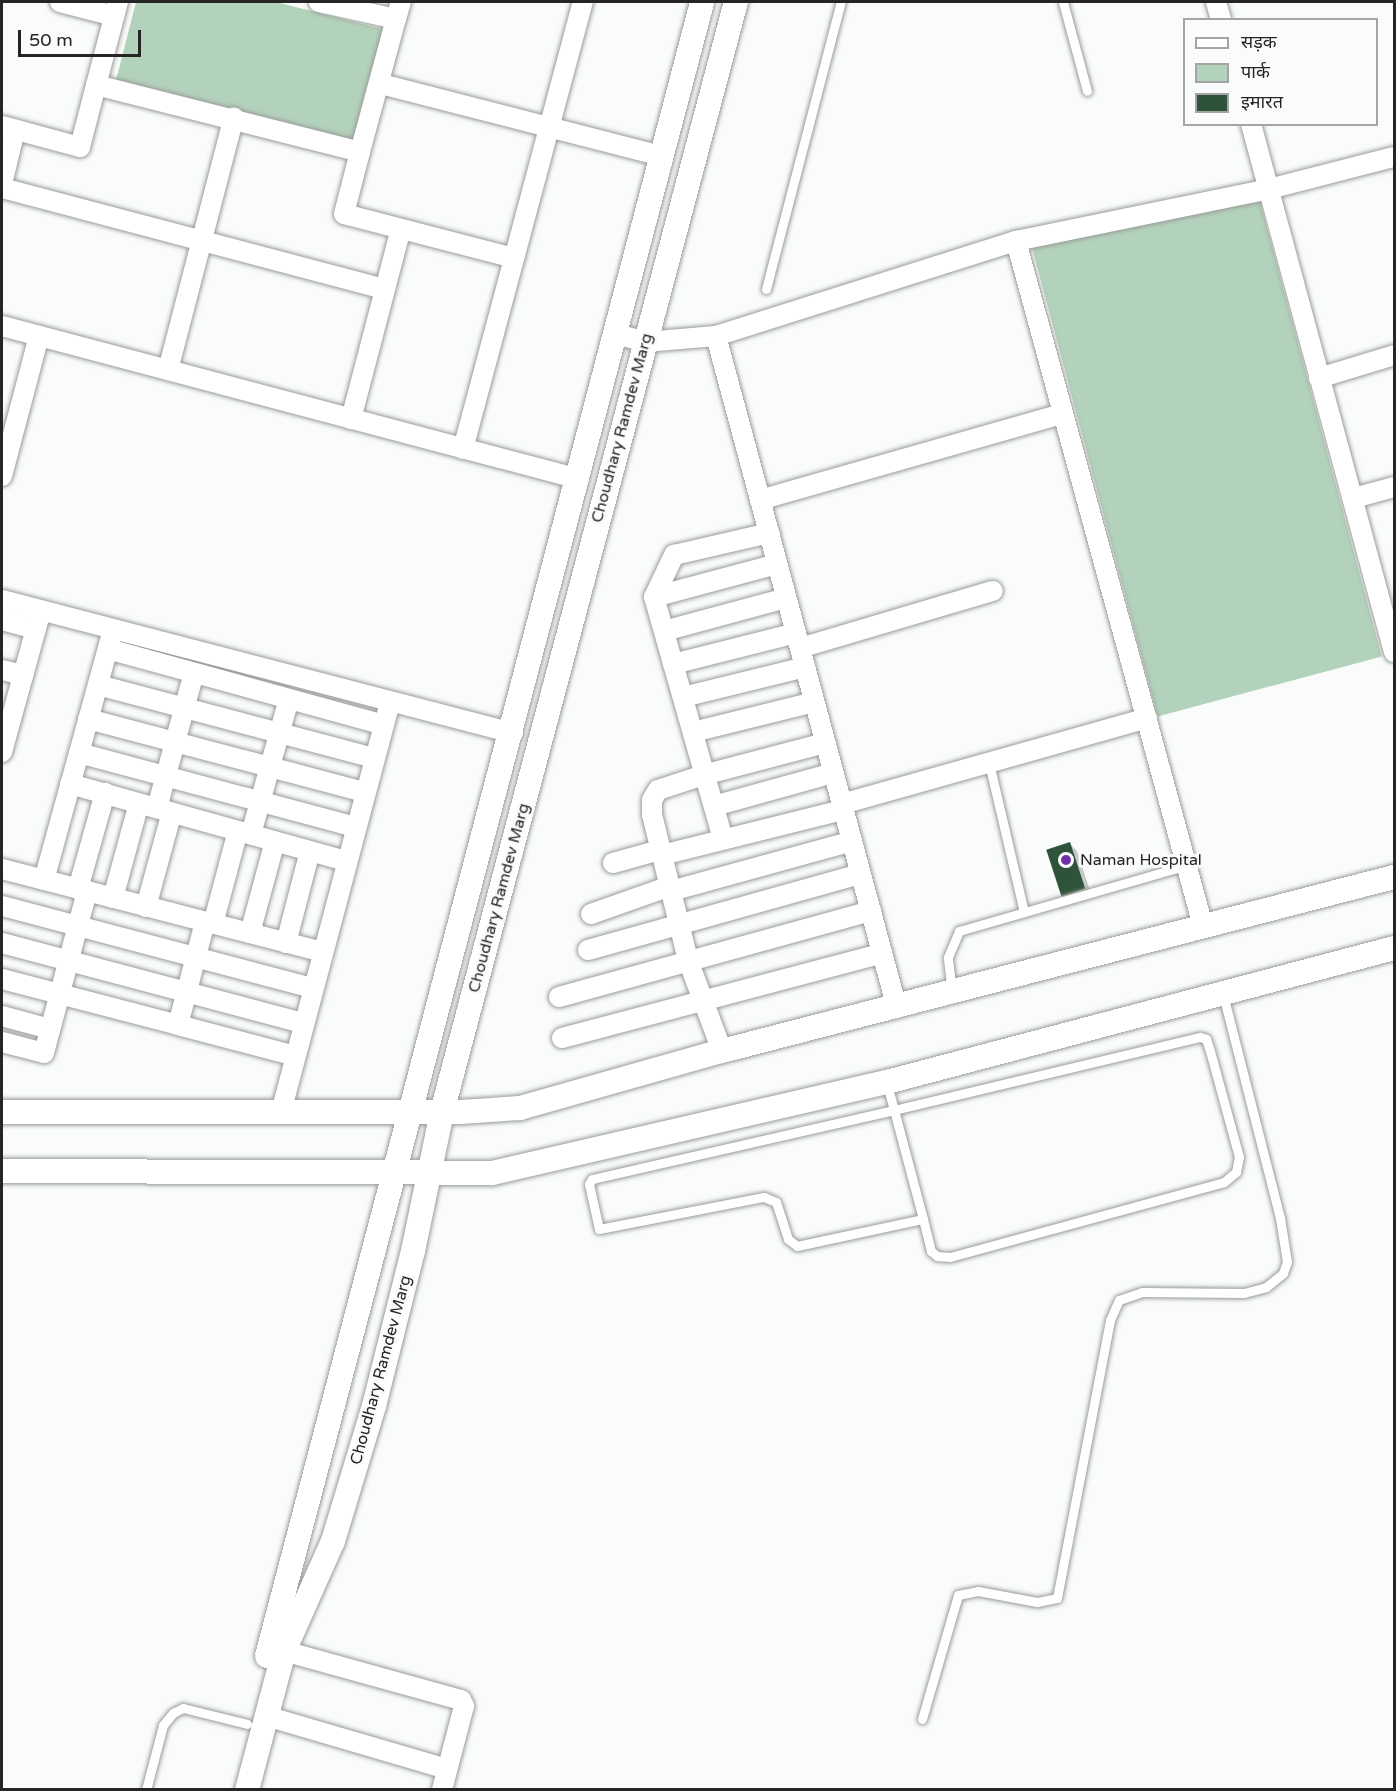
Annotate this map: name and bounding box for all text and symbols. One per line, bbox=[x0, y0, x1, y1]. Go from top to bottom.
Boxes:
scale bar bbox=[21, 18, 144, 56]
legend bbox=[1183, 18, 1378, 126]
text: 50 m bbox=[29, 29, 73, 51]
text: सड़क bbox=[1241, 31, 1277, 53]
text: पार्क bbox=[1241, 61, 1270, 83]
text: इमारत bbox=[1241, 91, 1283, 113]
street label: Choudhary Ramdev Marg bbox=[587, 331, 657, 525]
street label: Choudhary Ramdev Marg bbox=[464, 801, 534, 995]
place label: Naman Hospital bbox=[1080, 850, 1202, 870]
marker: Naman Hospital bbox=[1057, 851, 1075, 869]
street label: Choudhary Ramdev Marg bbox=[346, 1273, 416, 1467]

